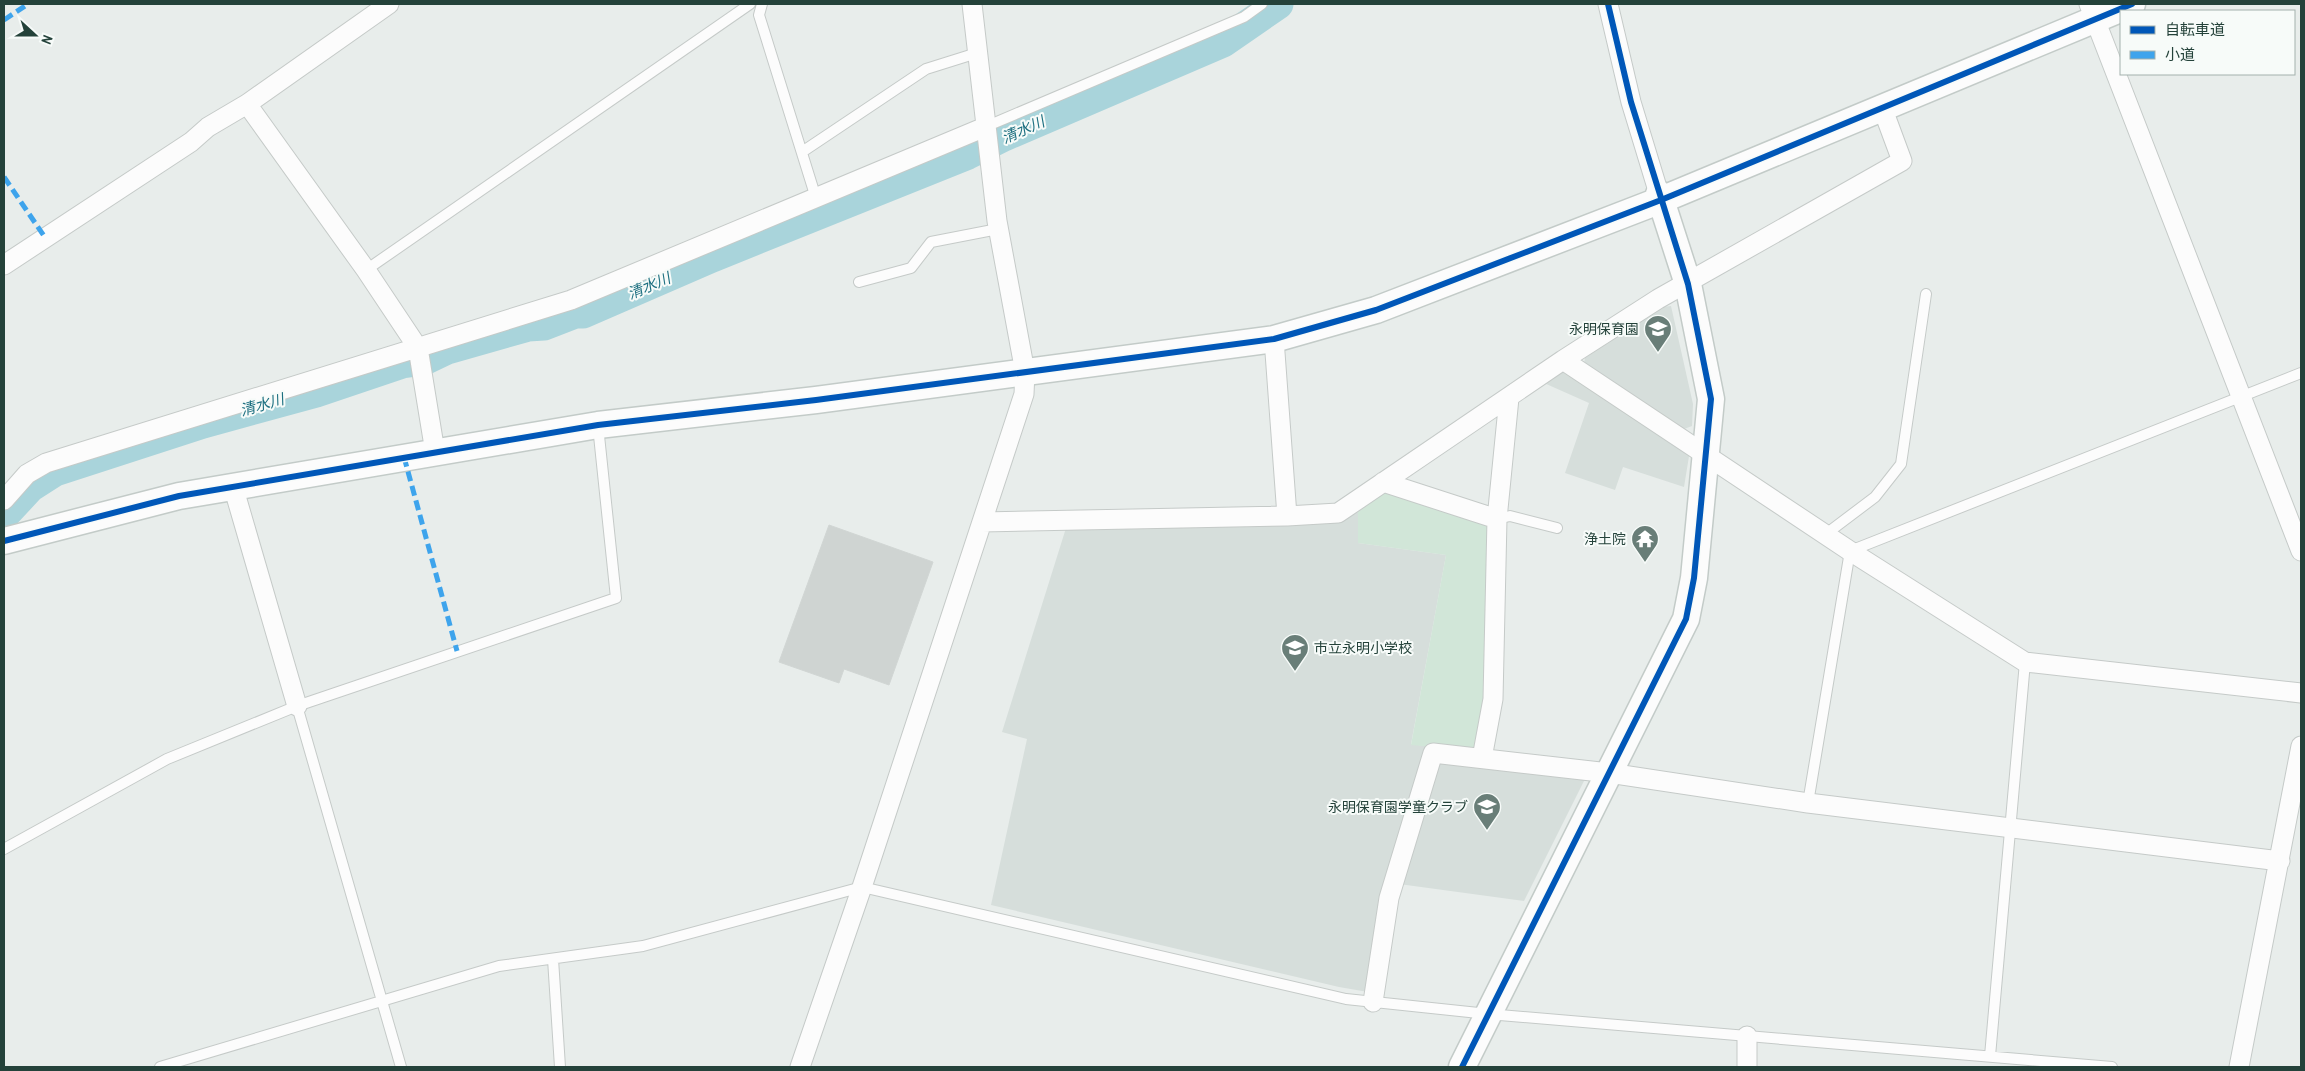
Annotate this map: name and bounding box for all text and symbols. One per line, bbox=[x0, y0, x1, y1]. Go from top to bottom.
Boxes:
north arrow bbox=[10, 10, 60, 60]
legend bbox=[2120, 10, 2295, 75]
text: 自転車道 bbox=[2165, 19, 2225, 40]
text: N bbox=[37, 33, 57, 47]
text: 小道 bbox=[2165, 44, 2195, 65]
water label: 清水川 bbox=[998, 110, 1049, 148]
water label: 清水川 bbox=[624, 266, 675, 304]
school or university icon: 永明保育園 bbox=[1643, 314, 1673, 353]
place label: 永明保育園 bbox=[1569, 320, 1639, 338]
water label: 清水川 bbox=[237, 388, 288, 421]
temple icon: 浄土院 bbox=[1630, 524, 1660, 563]
place label: 浄土院 bbox=[1584, 530, 1626, 548]
school or university icon: 市立永明小学校 bbox=[1280, 633, 1310, 672]
place label: 市立永明小学校 bbox=[1314, 639, 1412, 657]
school or university icon: 永明保育園学童クラブ bbox=[1472, 792, 1502, 831]
place label: 永明保育園学童クラブ bbox=[1328, 798, 1468, 816]

